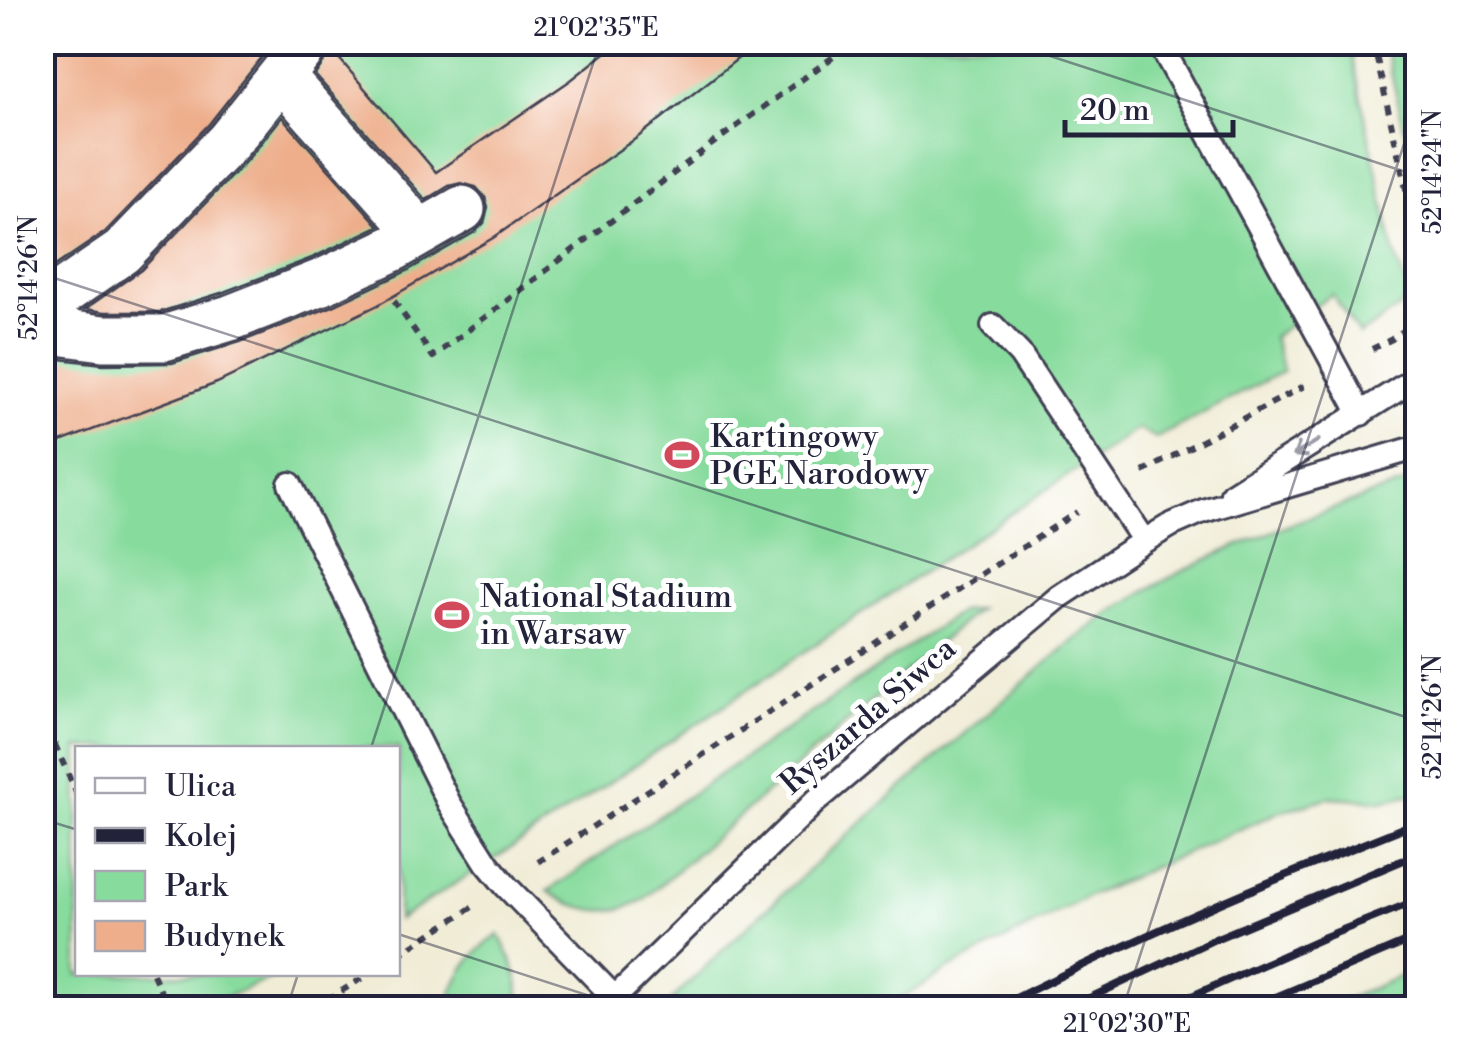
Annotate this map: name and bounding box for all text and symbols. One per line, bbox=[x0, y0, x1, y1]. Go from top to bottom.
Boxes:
text: 21°02'35"E bbox=[533, 13, 659, 44]
scale bar bbox=[1065, 75, 1232, 137]
text: 20 m bbox=[1080, 92, 1149, 130]
text: 52°14'24"N bbox=[1418, 109, 1449, 235]
text: 52°14'26"N bbox=[14, 215, 45, 341]
place label: Kartingowy PGE Narodowy bbox=[710, 417, 929, 494]
sports icon: Kartingowy PGE Narodowy bbox=[663, 436, 701, 474]
one-way arrow bbox=[1292, 438, 1320, 458]
place label: National Stadium in Warsaw bbox=[480, 577, 732, 654]
sports icon: National Stadium in Warsaw bbox=[433, 596, 471, 634]
street label: Ryszarda Siwca bbox=[772, 628, 965, 803]
text: 52°14'26"N bbox=[1418, 654, 1449, 780]
legend bbox=[75, 746, 400, 976]
text: Ulica bbox=[165, 768, 237, 806]
text: Kolej bbox=[165, 818, 237, 856]
text: Park bbox=[165, 868, 229, 906]
text: Budynek bbox=[164, 918, 285, 956]
text: 21°02'30"E bbox=[1063, 1009, 1191, 1040]

